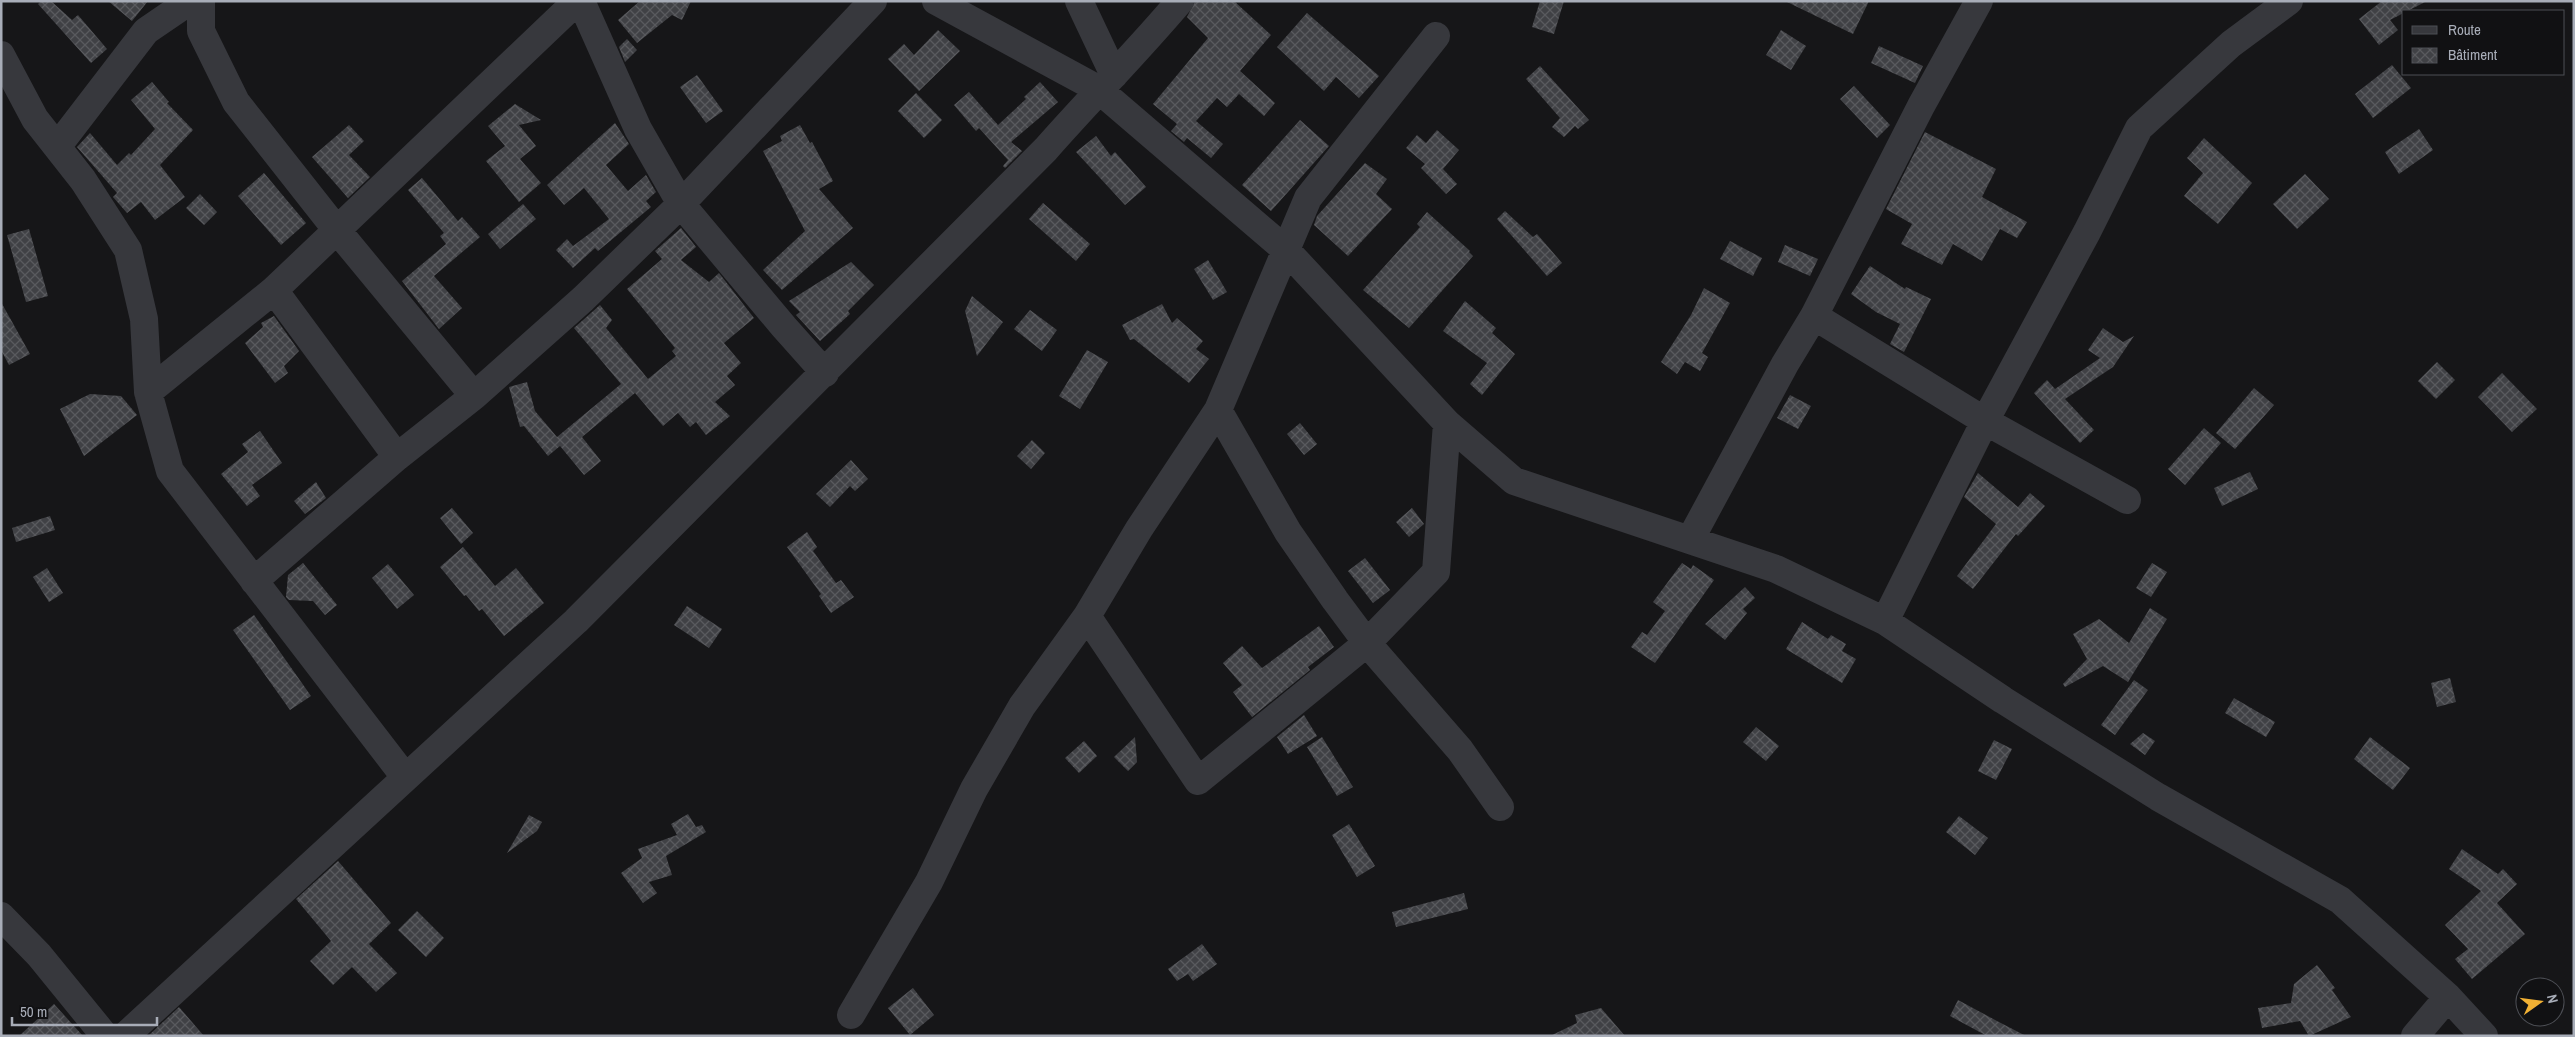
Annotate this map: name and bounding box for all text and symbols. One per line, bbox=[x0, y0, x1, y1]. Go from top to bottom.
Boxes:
legend bbox=[2402, 10, 2565, 75]
text: Route bbox=[2448, 19, 2481, 40]
text: Bâtiment bbox=[2448, 44, 2498, 65]
north arrow bbox=[2515, 977, 2565, 1027]
text: N bbox=[2543, 993, 2562, 1005]
scale bar bbox=[12, 994, 158, 1026]
text: 50 m bbox=[20, 1001, 47, 1022]

